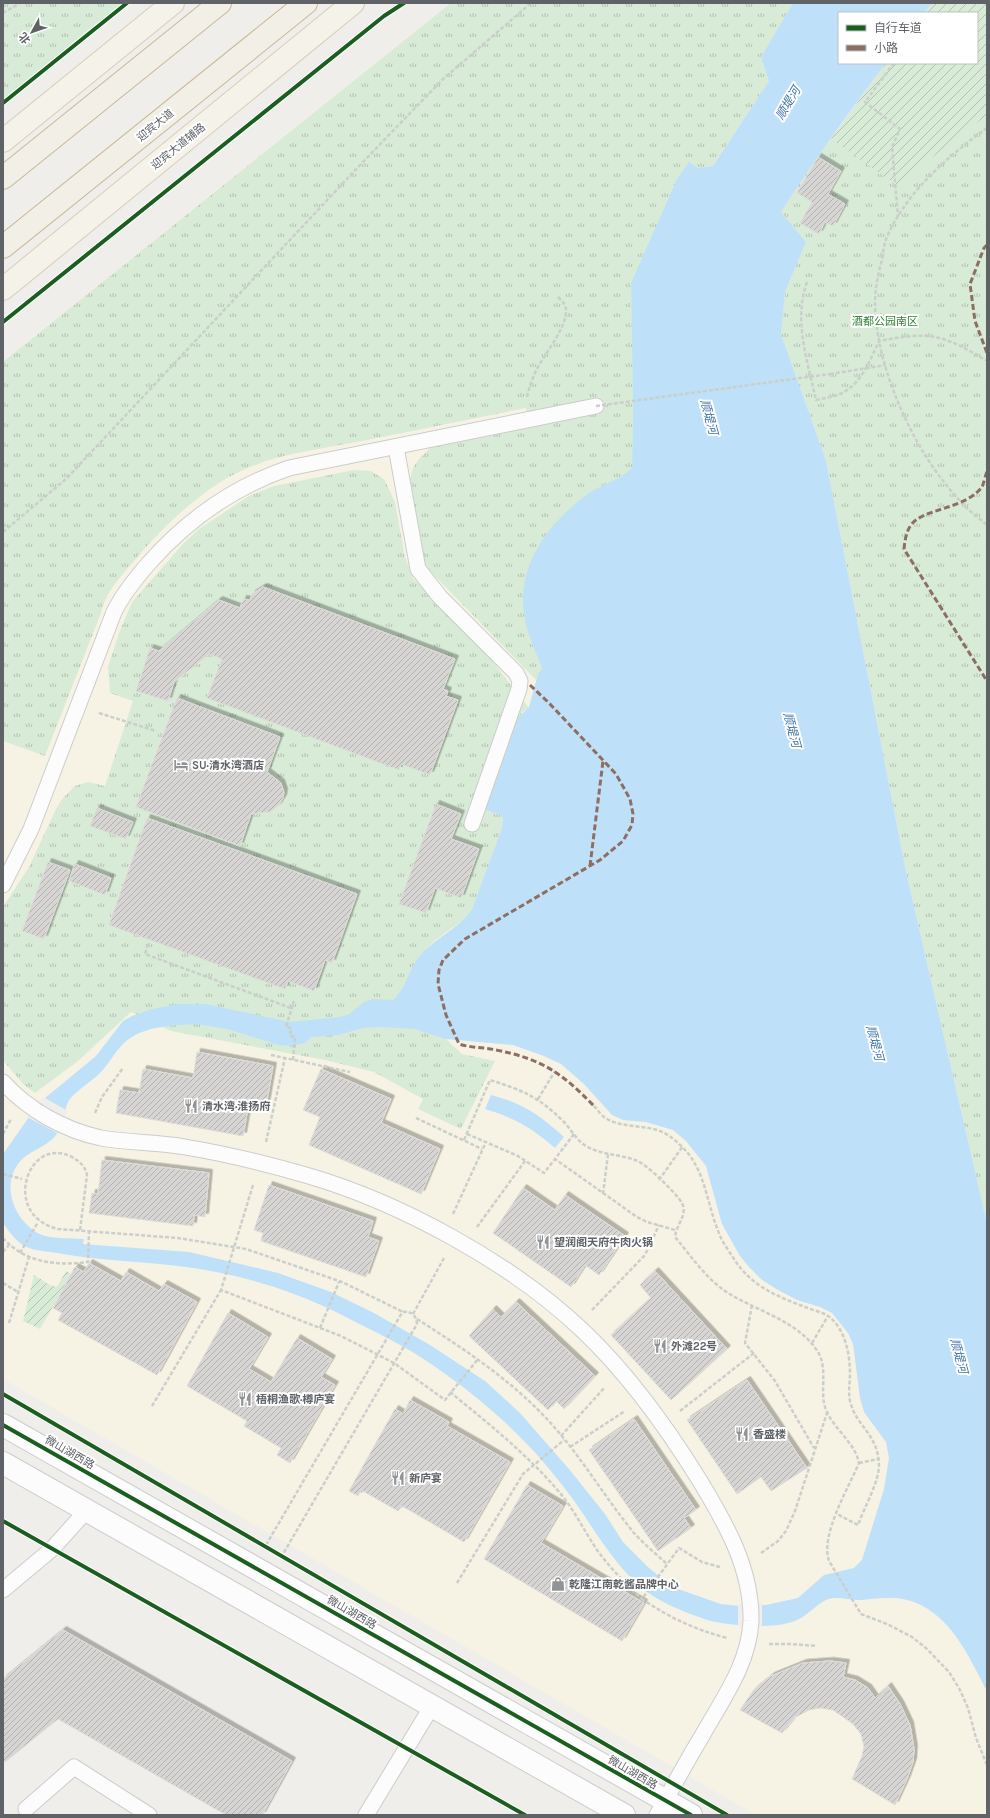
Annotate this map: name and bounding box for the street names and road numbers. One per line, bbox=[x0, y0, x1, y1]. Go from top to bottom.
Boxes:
street label: 迎宾大道 bbox=[134, 106, 177, 144]
street label: 迎宾大道辅路 bbox=[149, 121, 208, 172]
street label: 微山湖西路 bbox=[42, 1433, 97, 1472]
street label: 微山湖西路 bbox=[324, 1593, 379, 1632]
street label: 微山湖西路 bbox=[605, 1753, 660, 1792]

